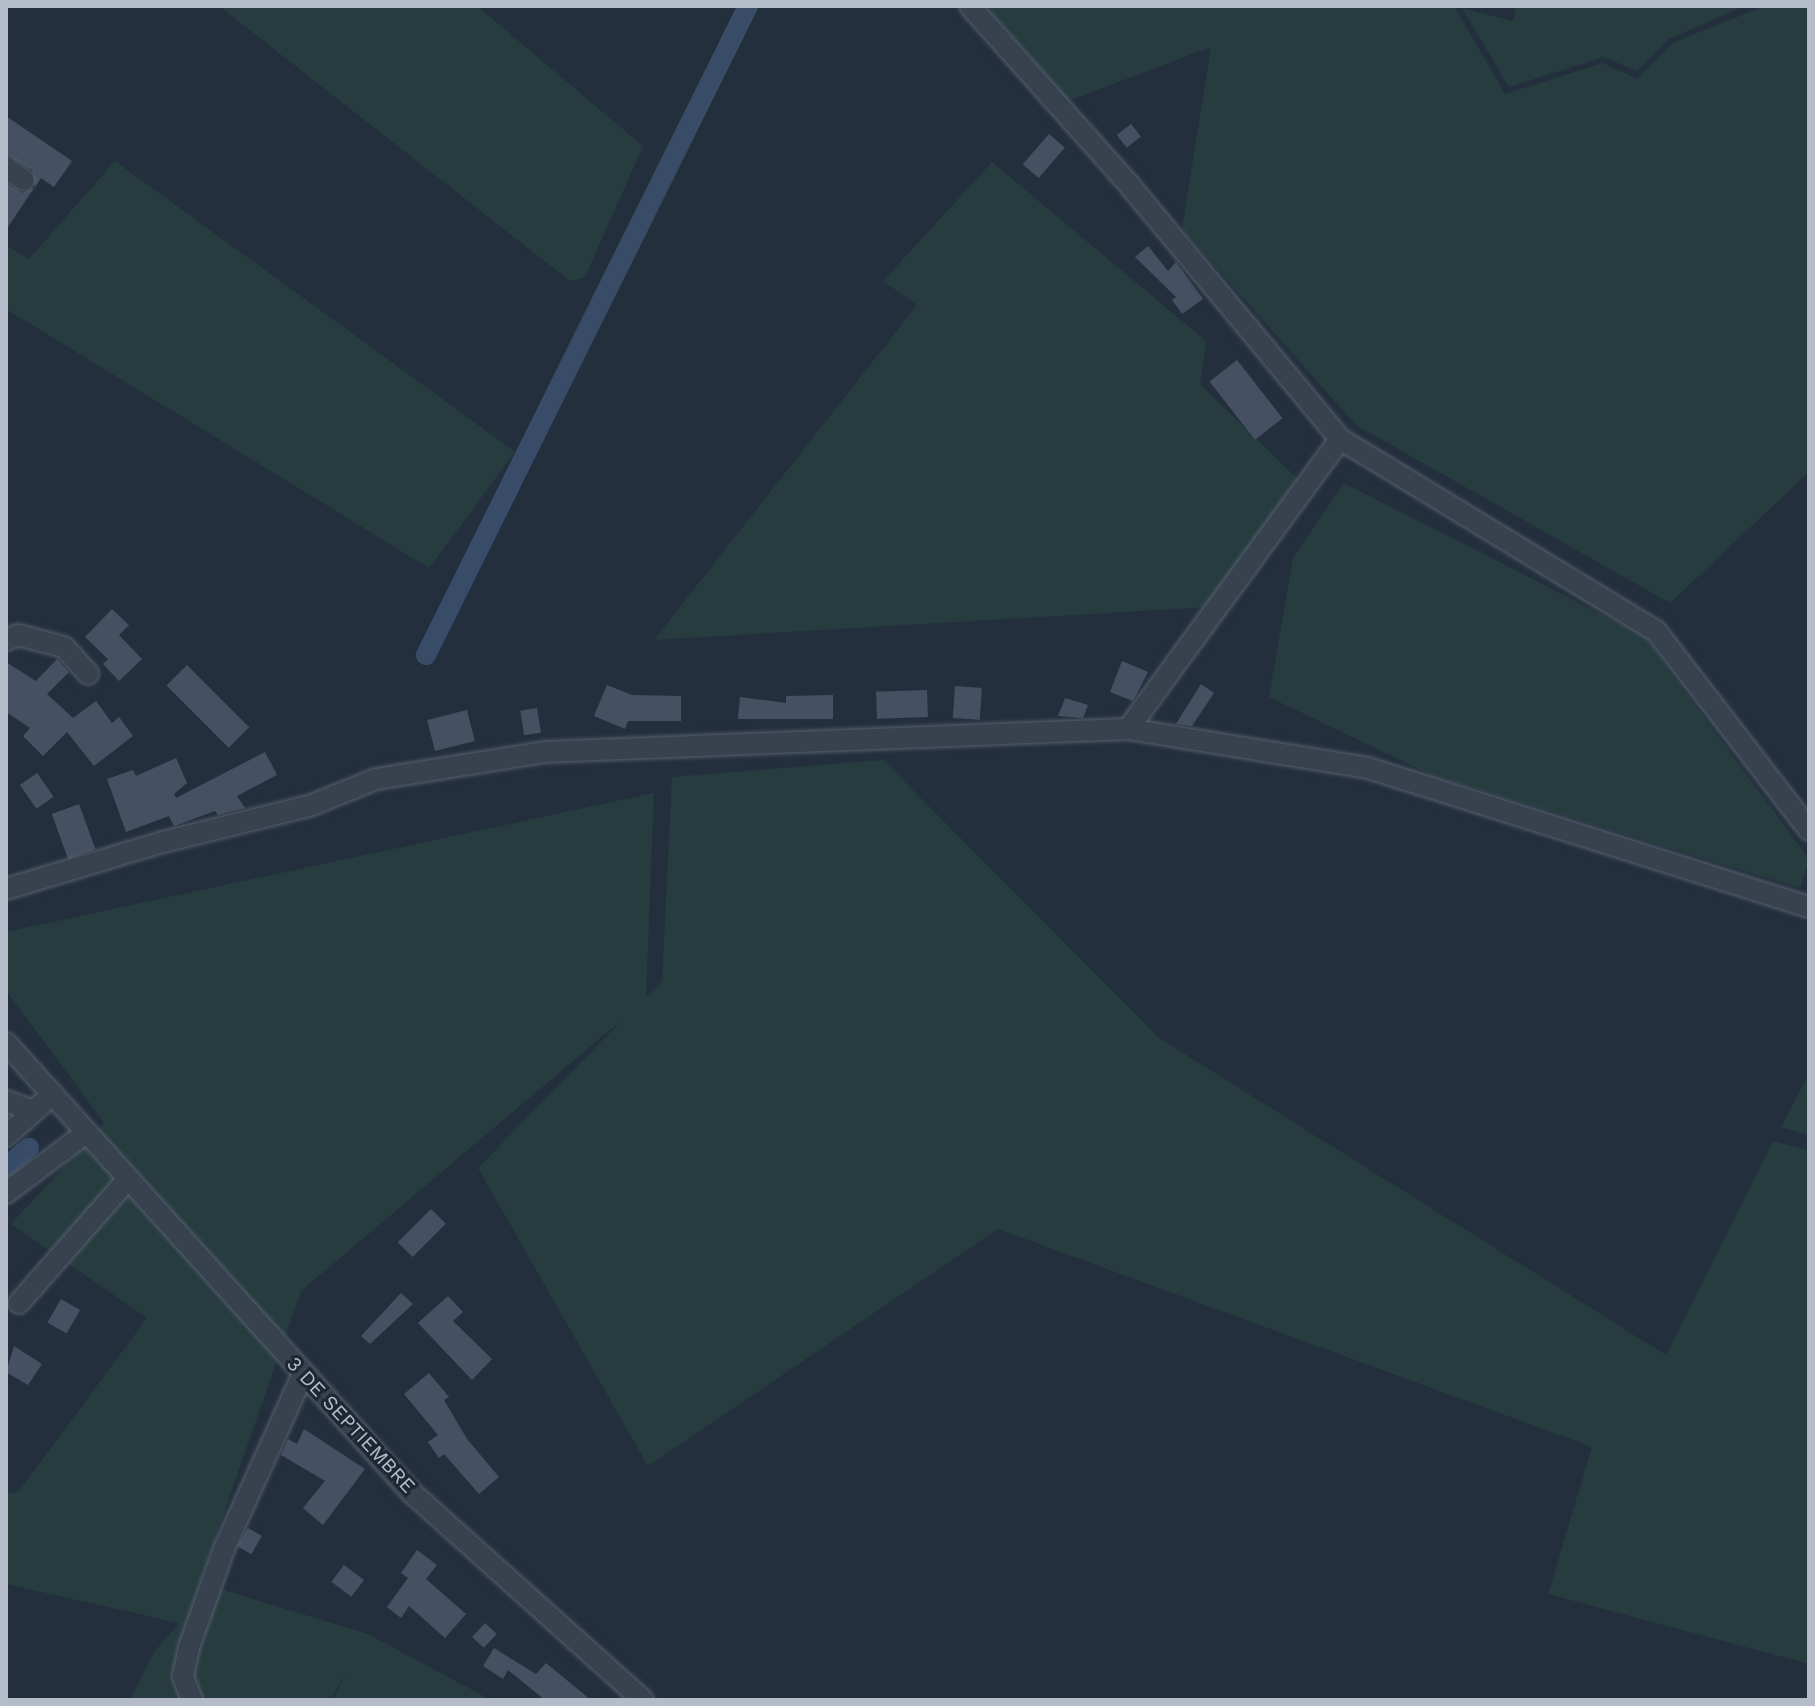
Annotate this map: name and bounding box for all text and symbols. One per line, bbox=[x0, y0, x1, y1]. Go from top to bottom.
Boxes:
street label: 3 DE SEPTIEMBRE bbox=[282, 1352, 420, 1498]

